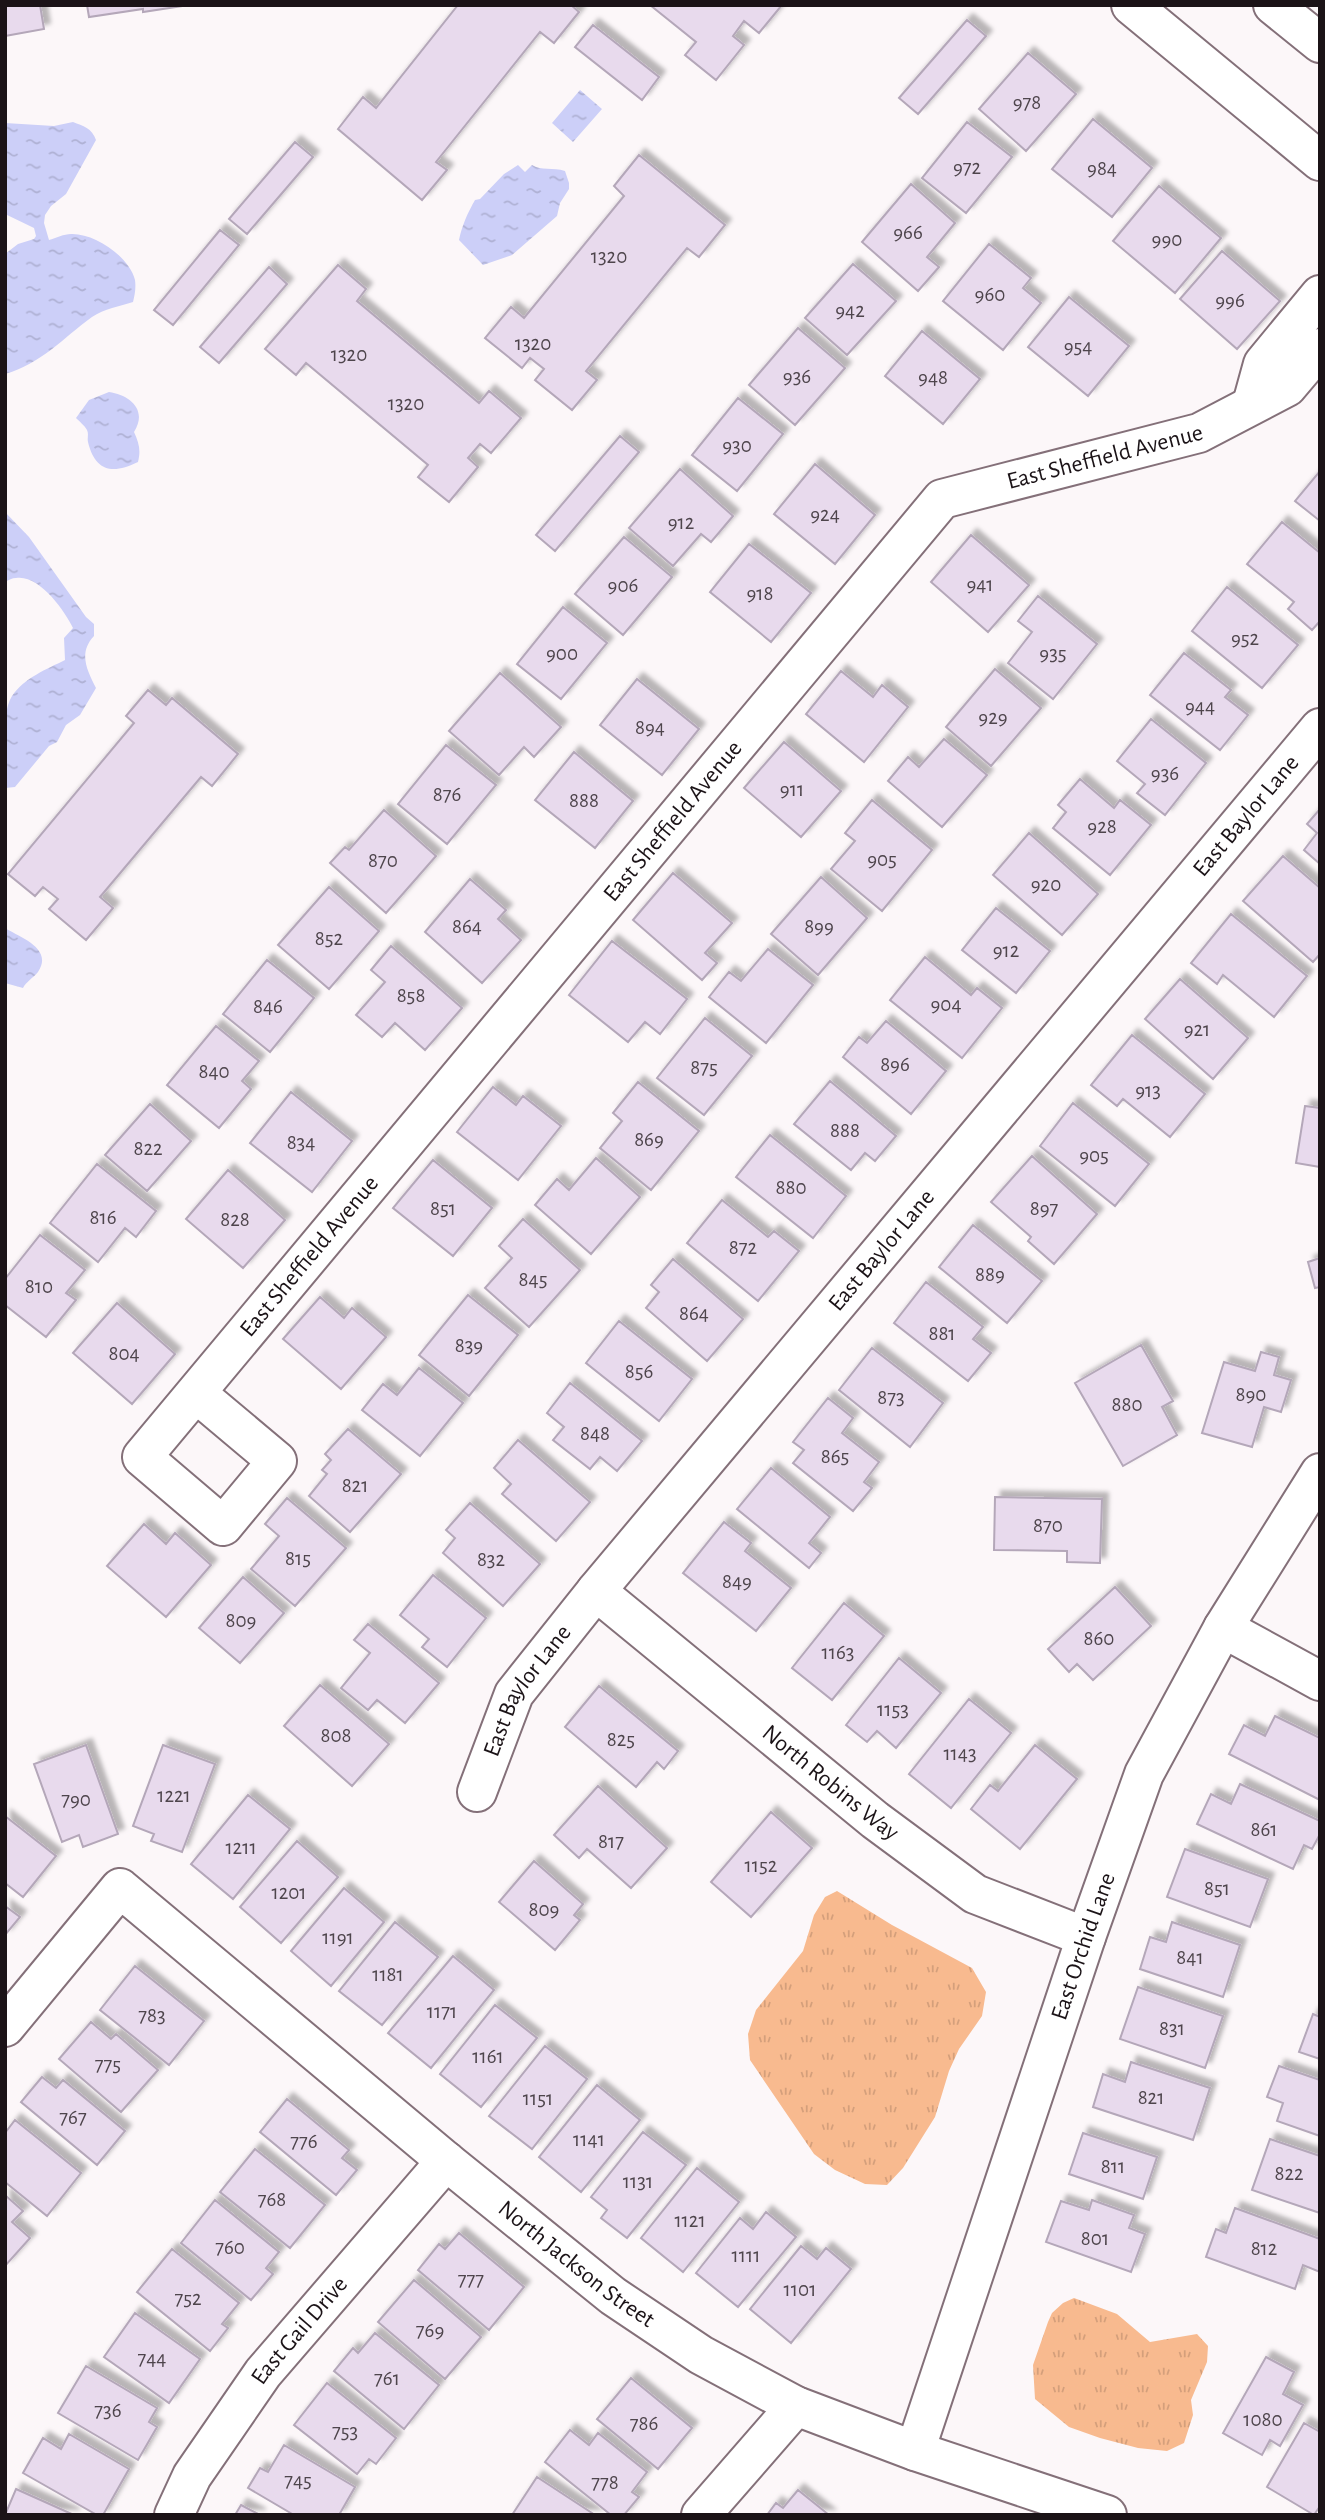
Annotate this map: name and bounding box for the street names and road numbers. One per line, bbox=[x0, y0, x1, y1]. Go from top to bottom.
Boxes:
street label: East Sheffield Avenue bbox=[1004, 420, 1205, 494]
street label: East Sheffield Avenue bbox=[599, 736, 747, 906]
street label: East Baylor Lane bbox=[1189, 751, 1304, 881]
street label: East Sheffield Avenue bbox=[236, 1171, 383, 1341]
street label: East Baylor Lane bbox=[824, 1185, 939, 1316]
street label: East Baylor Lane bbox=[480, 1621, 576, 1760]
street label: North Robins Way bbox=[758, 1721, 903, 1845]
street label: East Orchid Lane bbox=[1047, 1870, 1120, 2023]
street label: North Jackson Street bbox=[494, 2196, 659, 2332]
street label: East Gail Drive bbox=[247, 2272, 352, 2389]

